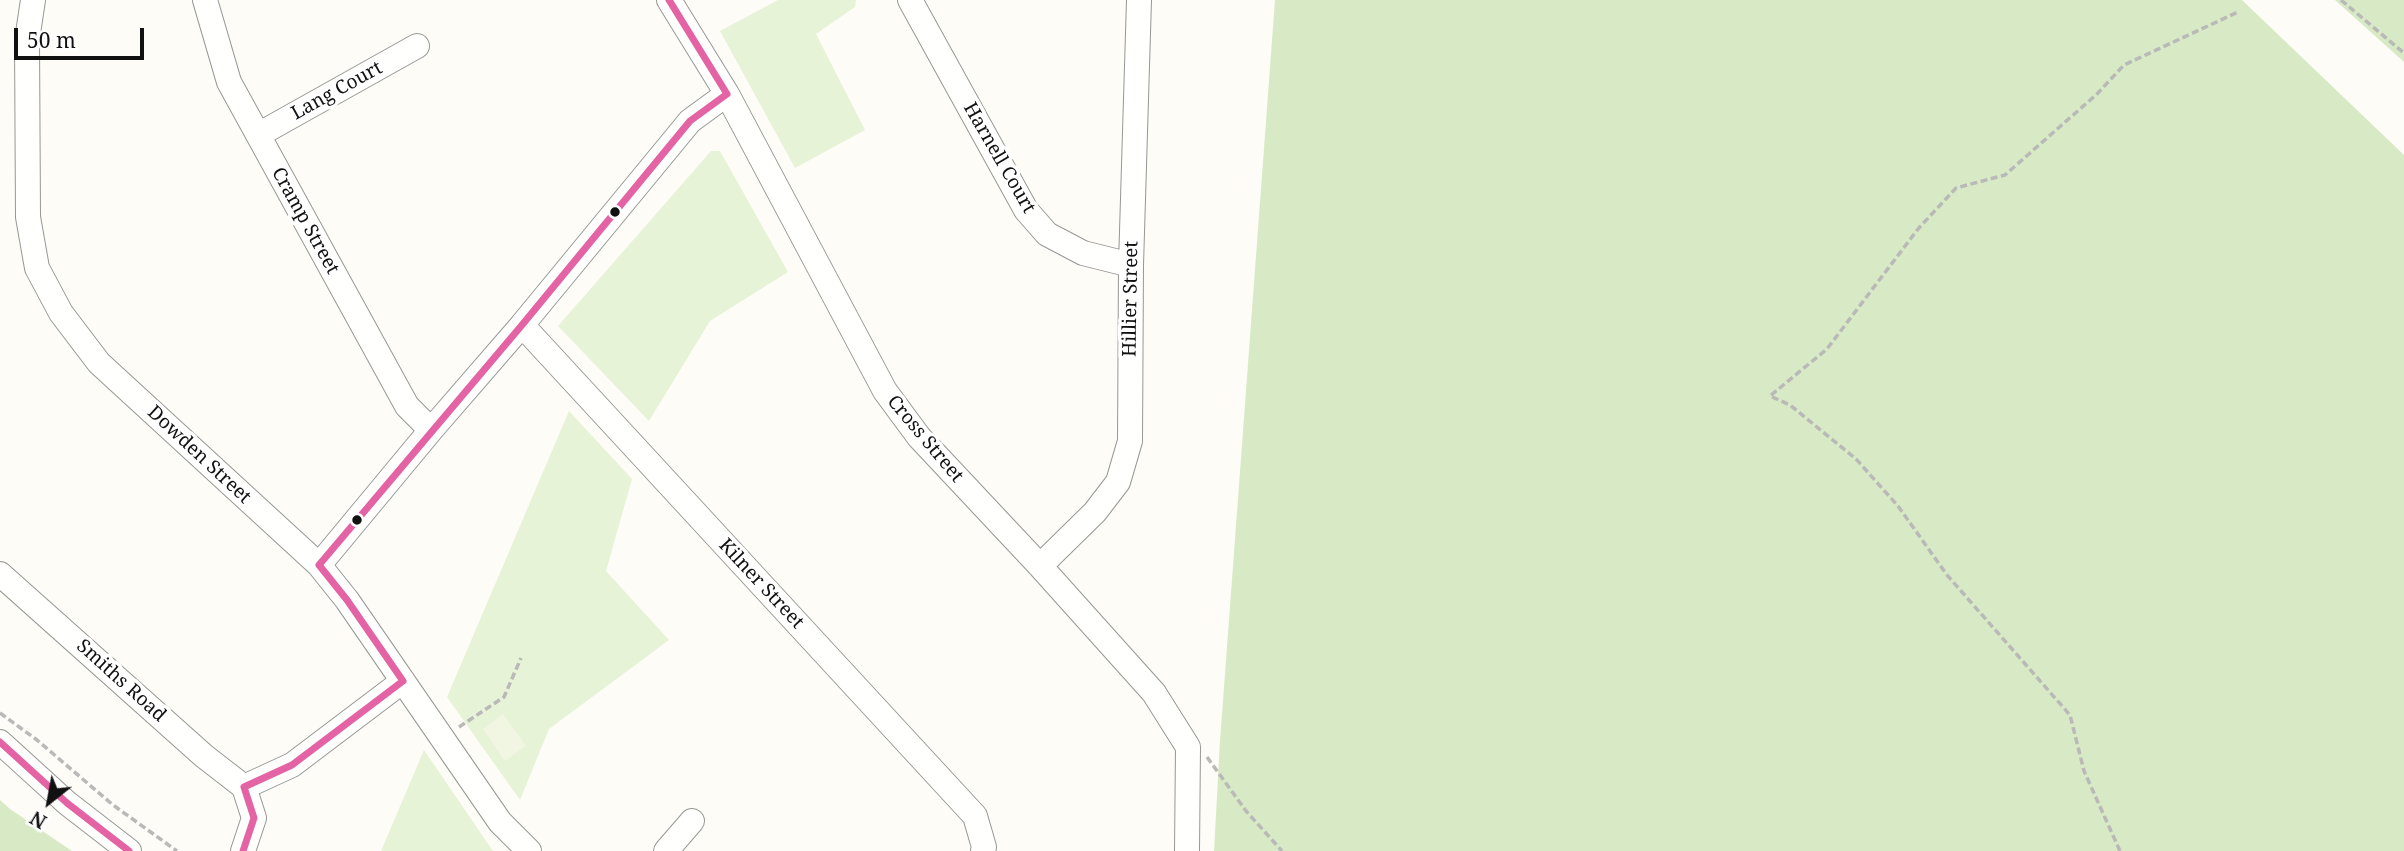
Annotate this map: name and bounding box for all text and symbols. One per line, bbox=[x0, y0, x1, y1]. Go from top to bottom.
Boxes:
scale bar bbox=[18, 14, 147, 58]
text: 50 m bbox=[27, 26, 76, 54]
street label: Lang Court bbox=[288, 57, 386, 125]
street label: Harnell Court bbox=[958, 99, 1040, 217]
street label: Cramp Street bbox=[266, 164, 344, 278]
unlabelled marker bbox=[608, 205, 622, 219]
street label: Hillier Street bbox=[1119, 241, 1143, 357]
street label: Cross Street bbox=[882, 391, 968, 487]
street label: Dowden Street bbox=[143, 401, 255, 509]
unlabelled marker bbox=[350, 513, 364, 527]
street label: Kilner Street bbox=[714, 534, 808, 634]
street label: Smiths Road bbox=[72, 635, 170, 727]
north arrow bbox=[14, 767, 84, 837]
text: N bbox=[25, 805, 51, 835]

